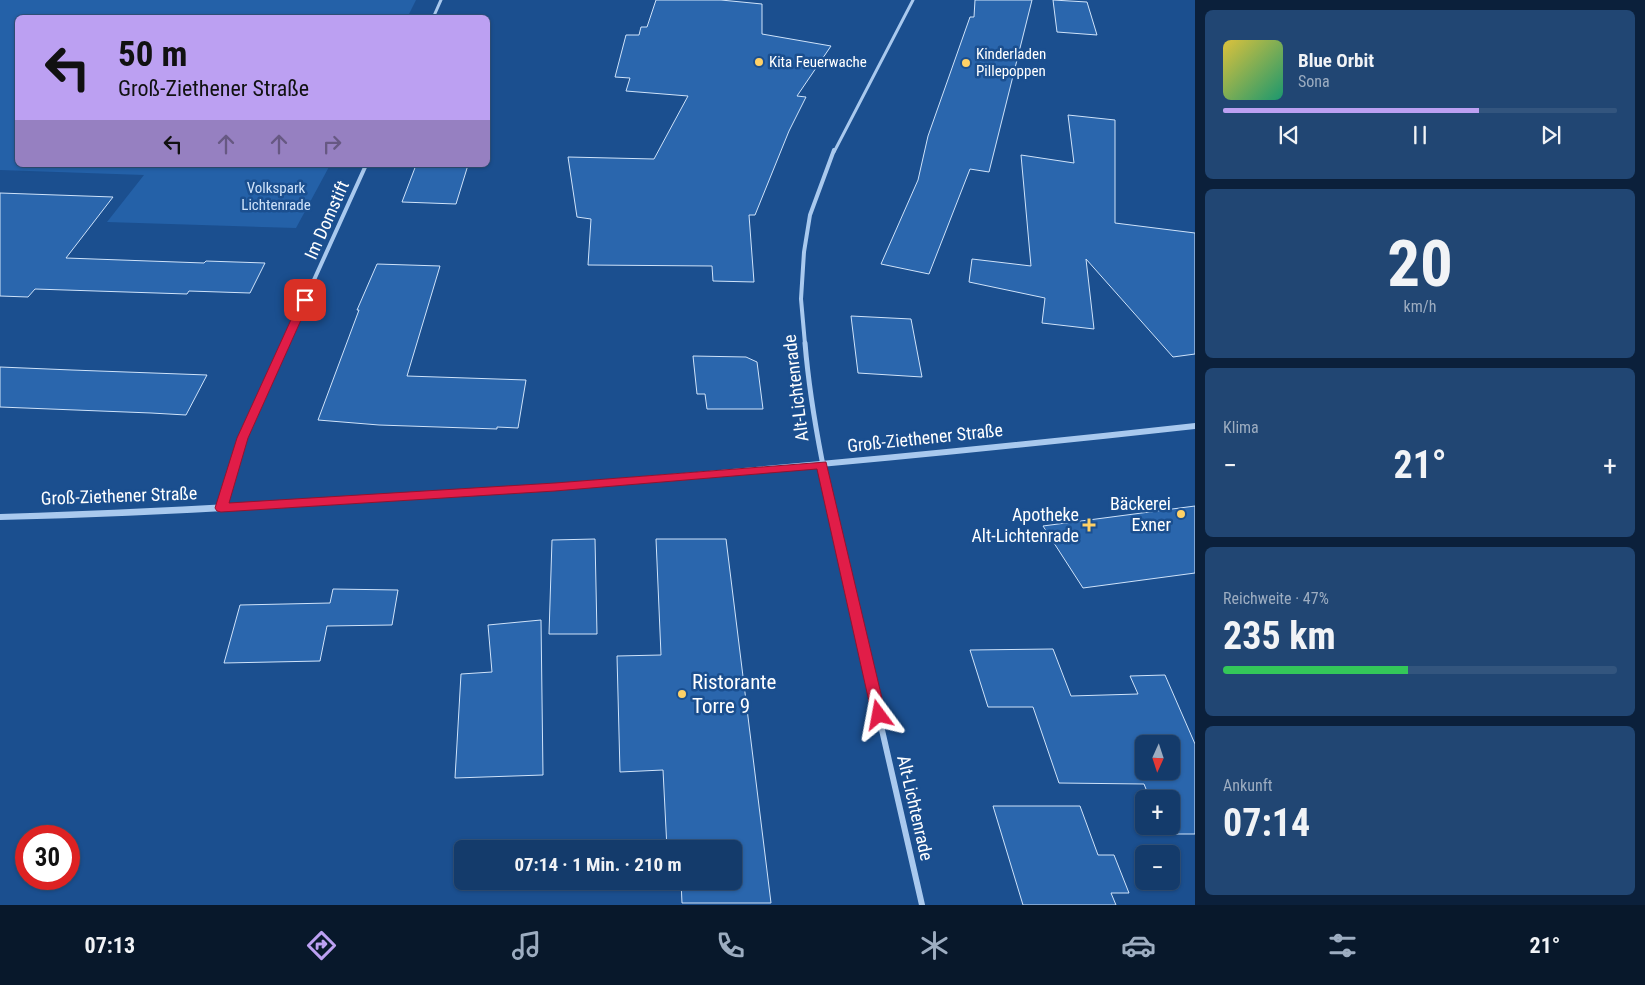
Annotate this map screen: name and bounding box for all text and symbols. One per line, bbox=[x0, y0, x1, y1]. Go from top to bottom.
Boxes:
text: 50 m bbox=[118, 34, 187, 75]
icon: left bbox=[35, 35, 100, 100]
place label: Kinderladen Pillepoppen bbox=[976, 45, 1046, 80]
text: Blue Orbit bbox=[1298, 49, 1374, 72]
place label: Kita Feuerwache bbox=[769, 53, 867, 71]
marker: Kita Feuerwache bbox=[753, 56, 765, 68]
marker: Kinderladen Pillepoppen bbox=[960, 57, 972, 69]
text: Sona bbox=[1298, 72, 1330, 91]
text: Groß-Ziethener Straße bbox=[118, 76, 309, 101]
icon: previous bbox=[1275, 121, 1303, 149]
icon: pause bbox=[1406, 121, 1434, 149]
icon: next bbox=[1537, 121, 1565, 149]
icon: left bbox=[159, 130, 187, 158]
icon: ahead bbox=[212, 130, 240, 158]
icon: ahead bbox=[265, 130, 293, 158]
icon: right bbox=[318, 130, 346, 158]
street label: Im Domstift bbox=[300, 177, 353, 262]
park label: Volkspark Lichtenrade bbox=[241, 179, 311, 214]
text: 20 bbox=[1387, 226, 1453, 302]
pin bbox=[284, 279, 326, 321]
icon: arrive bbox=[291, 286, 319, 314]
text: km/h bbox=[1404, 297, 1436, 316]
street label: Alt-Lichtenrade bbox=[779, 333, 812, 443]
text: Klima bbox=[1223, 418, 1259, 437]
street label: Groß-Ziethener Straße bbox=[846, 419, 1004, 456]
text: 21° bbox=[1393, 443, 1447, 487]
text: − bbox=[1223, 449, 1237, 482]
text: + bbox=[1603, 449, 1617, 482]
street label: Groß-Ziethener Straße bbox=[41, 482, 197, 509]
place label: Bäckerei Exner bbox=[1110, 493, 1172, 535]
place label: Apotheke Alt-Lichtenrade bbox=[971, 504, 1079, 546]
marker: Bäckerei Exner bbox=[1175, 508, 1187, 520]
marker: Apotheke Alt-Lichtenrade bbox=[1083, 519, 1095, 531]
text: Reichweite · 47% bbox=[1223, 589, 1329, 608]
text: 235 km bbox=[1223, 614, 1336, 658]
place label: Ristorante Torre 9 bbox=[692, 670, 777, 718]
marker: Ristorante Torre 9 bbox=[676, 688, 688, 700]
position arrow bbox=[852, 688, 904, 740]
north arrow bbox=[1135, 735, 1180, 780]
map controls bbox=[1135, 735, 1180, 890]
street label: Alt-Lichtenrade bbox=[893, 753, 938, 863]
text: Ankunft bbox=[1223, 776, 1272, 795]
button: + bbox=[1135, 790, 1180, 835]
text: 07:14 bbox=[1223, 801, 1310, 845]
speed limit sign: 30 bbox=[15, 825, 80, 890]
button: − bbox=[1135, 845, 1180, 890]
text: 07:14 · 1 Min. · 210 m bbox=[514, 853, 682, 876]
icon: directions bbox=[304, 928, 339, 963]
icon: music bbox=[509, 928, 544, 963]
icon: phone bbox=[713, 928, 748, 963]
icon: climate bbox=[917, 928, 952, 963]
icon: car bbox=[1121, 928, 1156, 963]
icon: filters bbox=[1325, 928, 1360, 963]
text: 07:13 bbox=[85, 933, 135, 958]
text: 21° bbox=[1530, 933, 1560, 958]

